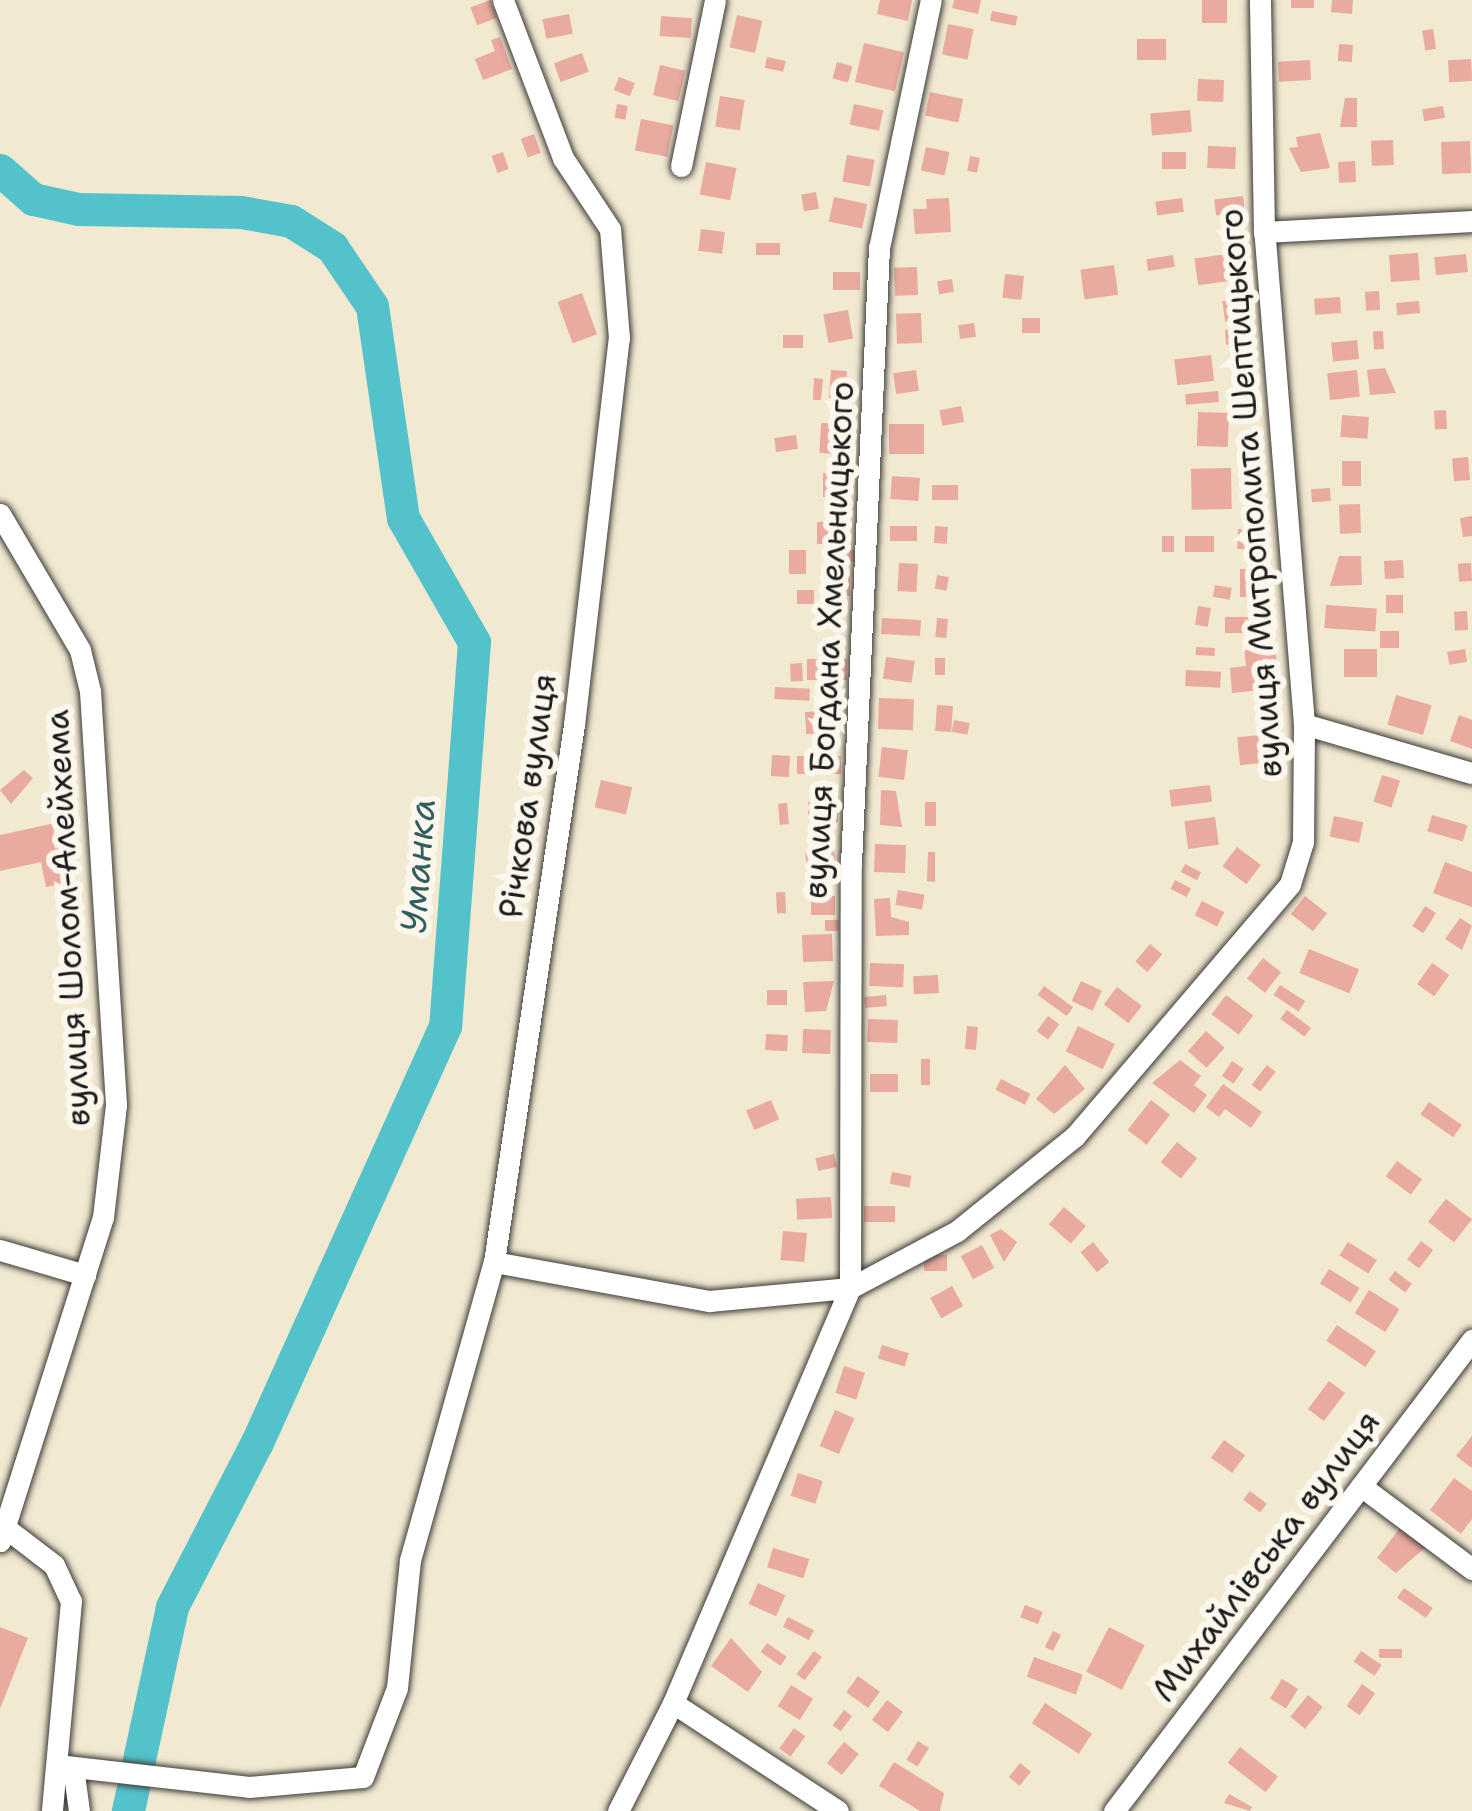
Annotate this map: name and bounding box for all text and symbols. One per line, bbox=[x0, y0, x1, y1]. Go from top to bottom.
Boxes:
street label: вулиця Митрополита Шептицького bbox=[1211, 207, 1291, 779]
street label: вулиця Богдана Хмельницького bbox=[796, 380, 862, 900]
street label: Річкова вулиця bbox=[491, 671, 565, 921]
street label: вулиця Шолом-Алейхема bbox=[37, 709, 99, 1127]
water label: Уманка bbox=[392, 797, 444, 935]
street label: Михайлівська вулиця bbox=[1144, 1403, 1388, 1709]

